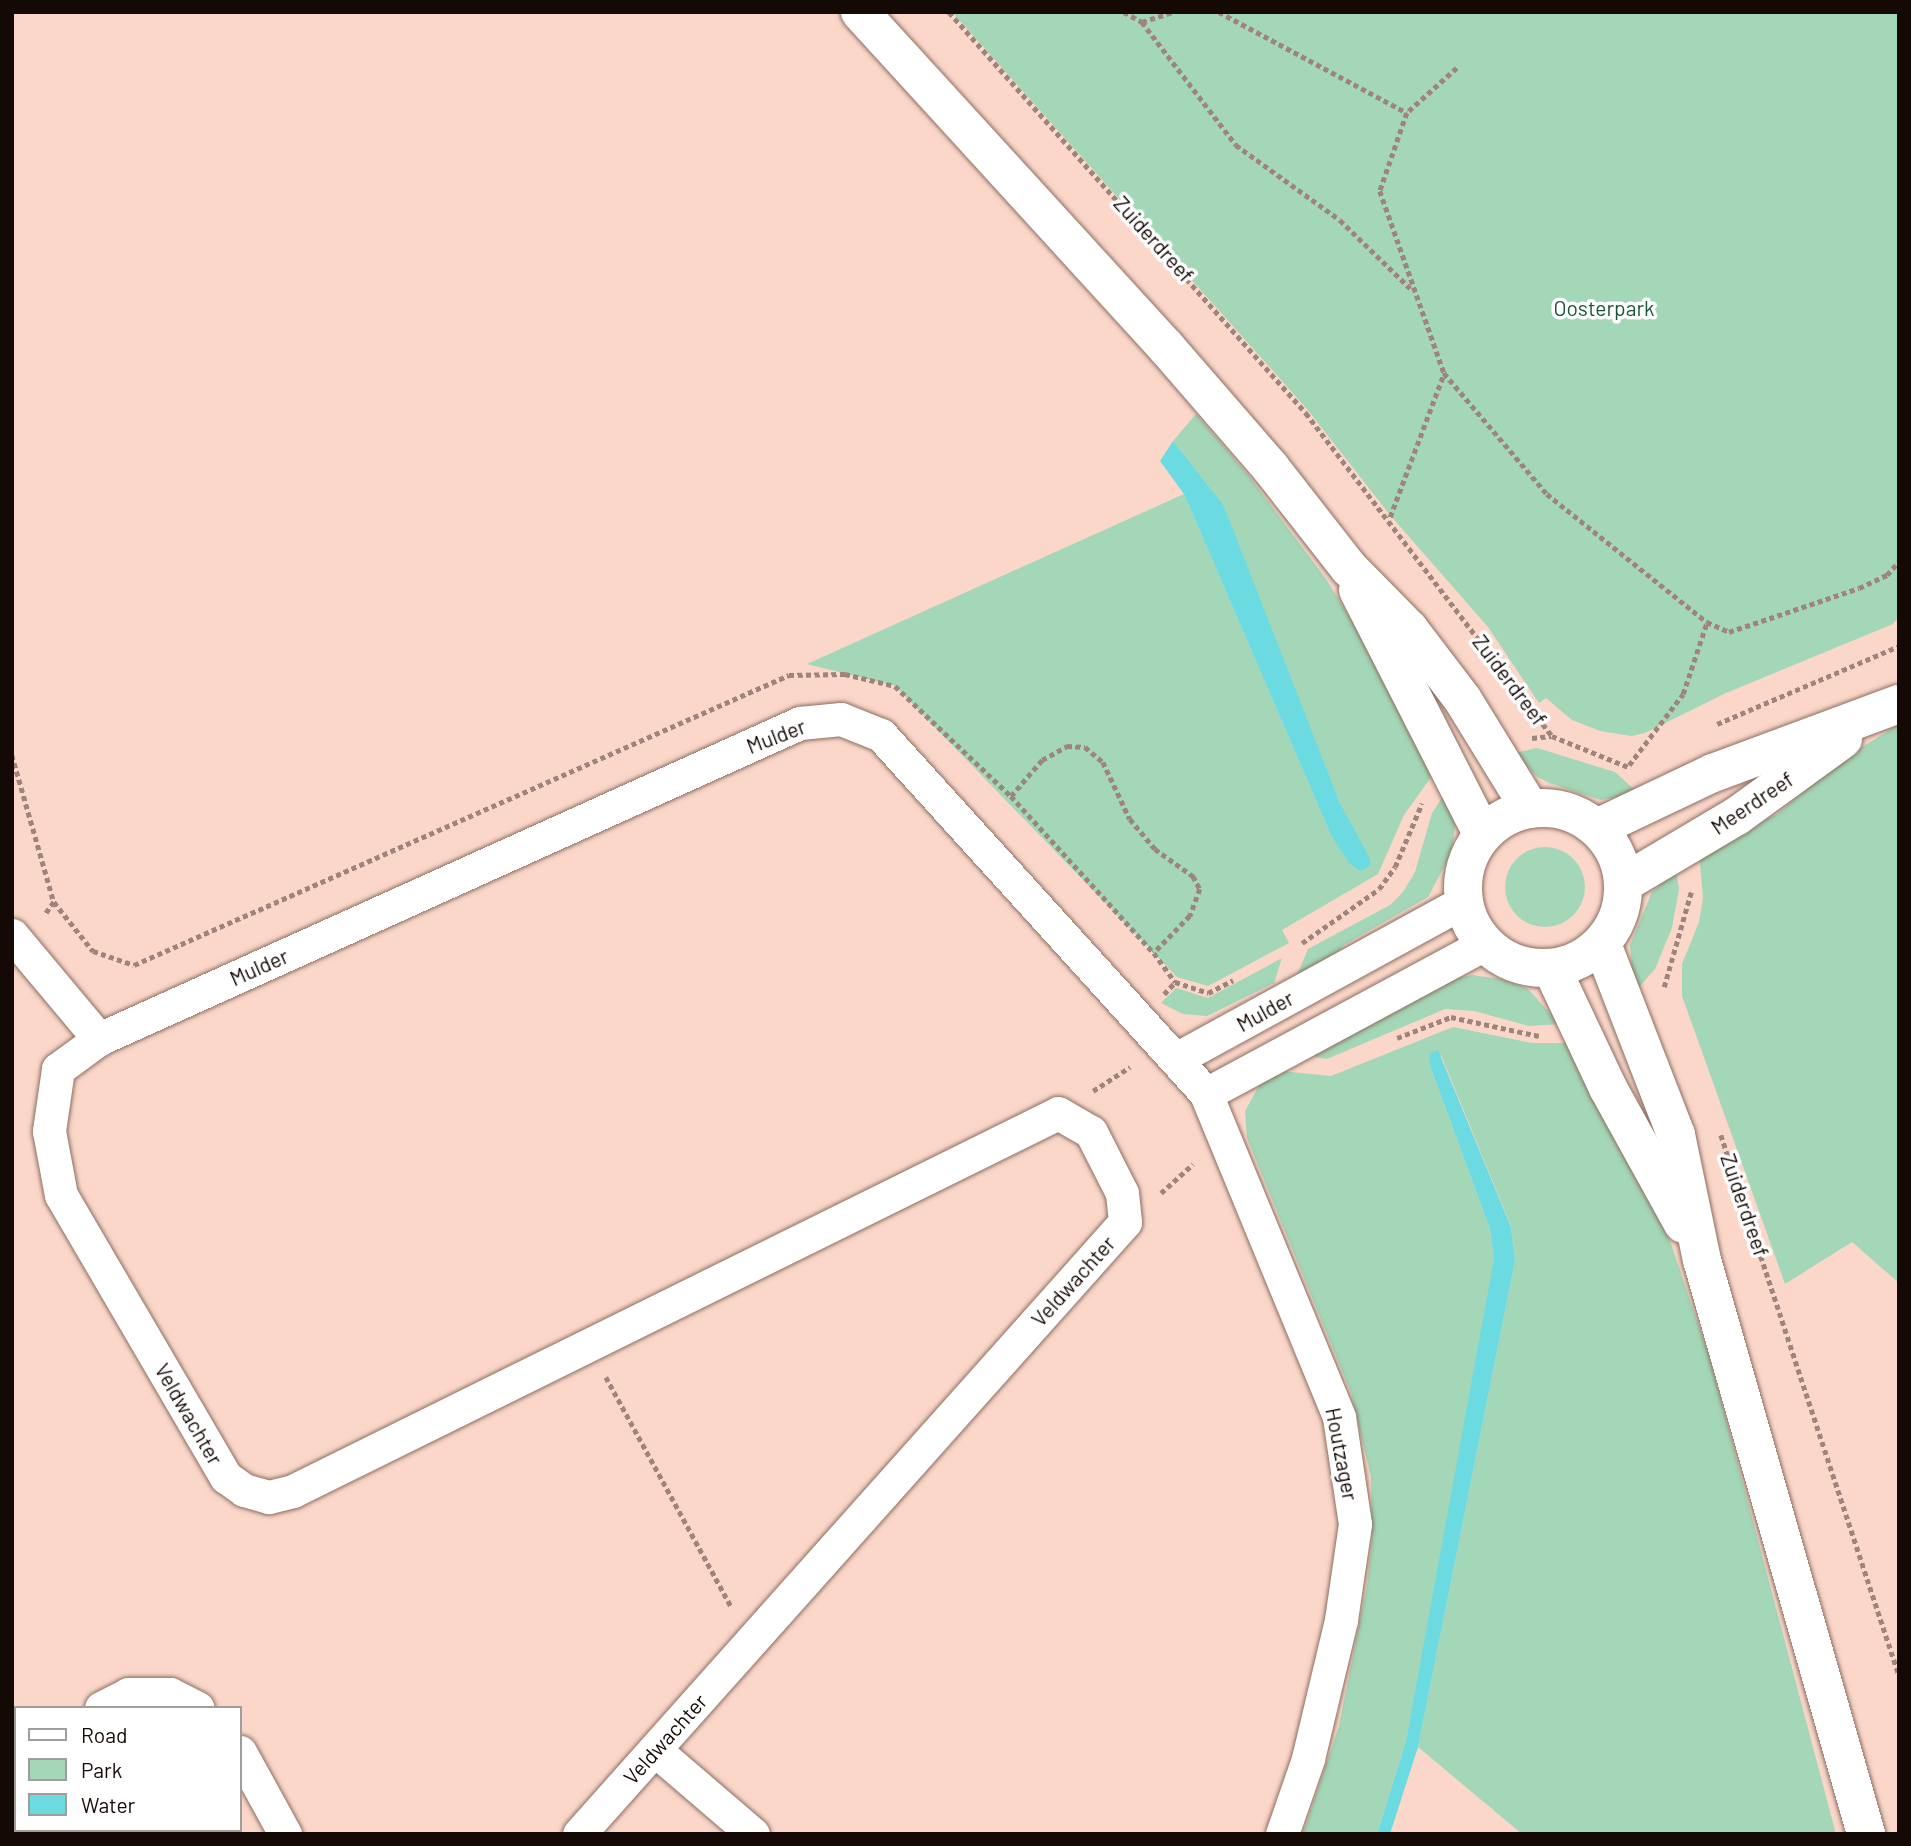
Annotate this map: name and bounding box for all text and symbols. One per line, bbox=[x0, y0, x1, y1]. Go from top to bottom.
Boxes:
street label: Zuiderdreef bbox=[1109, 191, 1199, 287]
park label: Oosterpark bbox=[1553, 295, 1655, 321]
street label: Zuiderdreef bbox=[1468, 630, 1552, 730]
street label: Mulder bbox=[743, 713, 809, 759]
street label: Meerdreef bbox=[1706, 766, 1798, 840]
street label: Mulder bbox=[226, 943, 292, 991]
street label: Mulder bbox=[1232, 985, 1298, 1037]
street label: Zuiderdreef bbox=[1716, 1150, 1774, 1260]
street label: Veldwachter bbox=[1026, 1231, 1120, 1331]
street label: Veldwachter bbox=[150, 1359, 228, 1469]
street label: Houtzager bbox=[1321, 1405, 1363, 1503]
street label: Veldwachter bbox=[618, 1689, 712, 1789]
legend bbox=[14, 1706, 242, 1832]
text: Road bbox=[81, 1722, 127, 1747]
text: Park bbox=[81, 1757, 122, 1782]
text: Water bbox=[81, 1792, 135, 1817]

